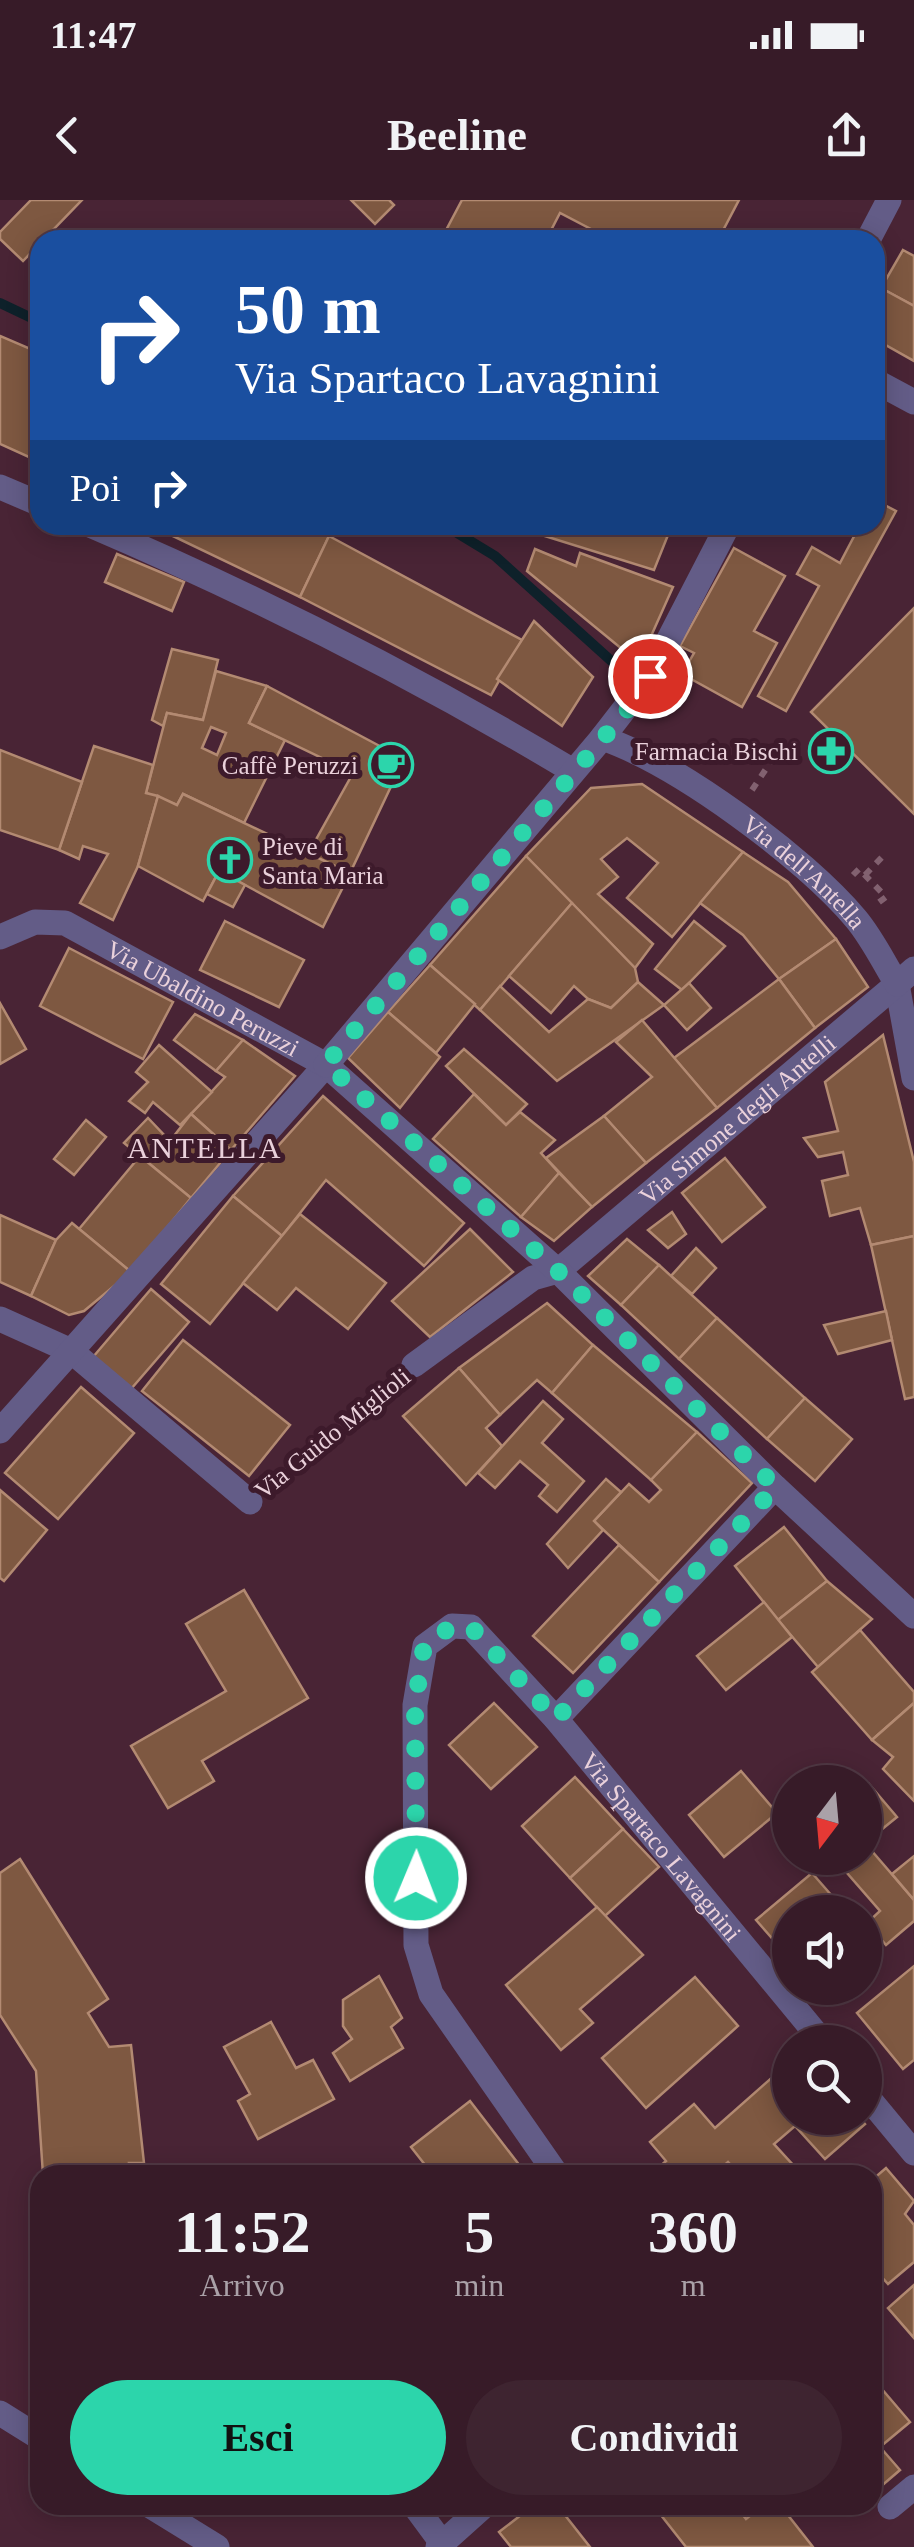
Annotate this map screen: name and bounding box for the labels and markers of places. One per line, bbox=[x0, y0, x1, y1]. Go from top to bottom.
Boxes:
pin bbox=[608, 634, 693, 719]
pharmacy icon: Farmacia Bischi bbox=[808, 728, 854, 774]
place label: Farmacia Bischi bbox=[635, 738, 798, 765]
cafe icon: Caffè Peruzzi bbox=[368, 742, 414, 788]
place label: Caffè Peruzzi bbox=[222, 752, 358, 779]
place label: Pieve di Santa Maria bbox=[262, 833, 383, 889]
church icon: Pieve di Santa Maria bbox=[207, 837, 253, 883]

